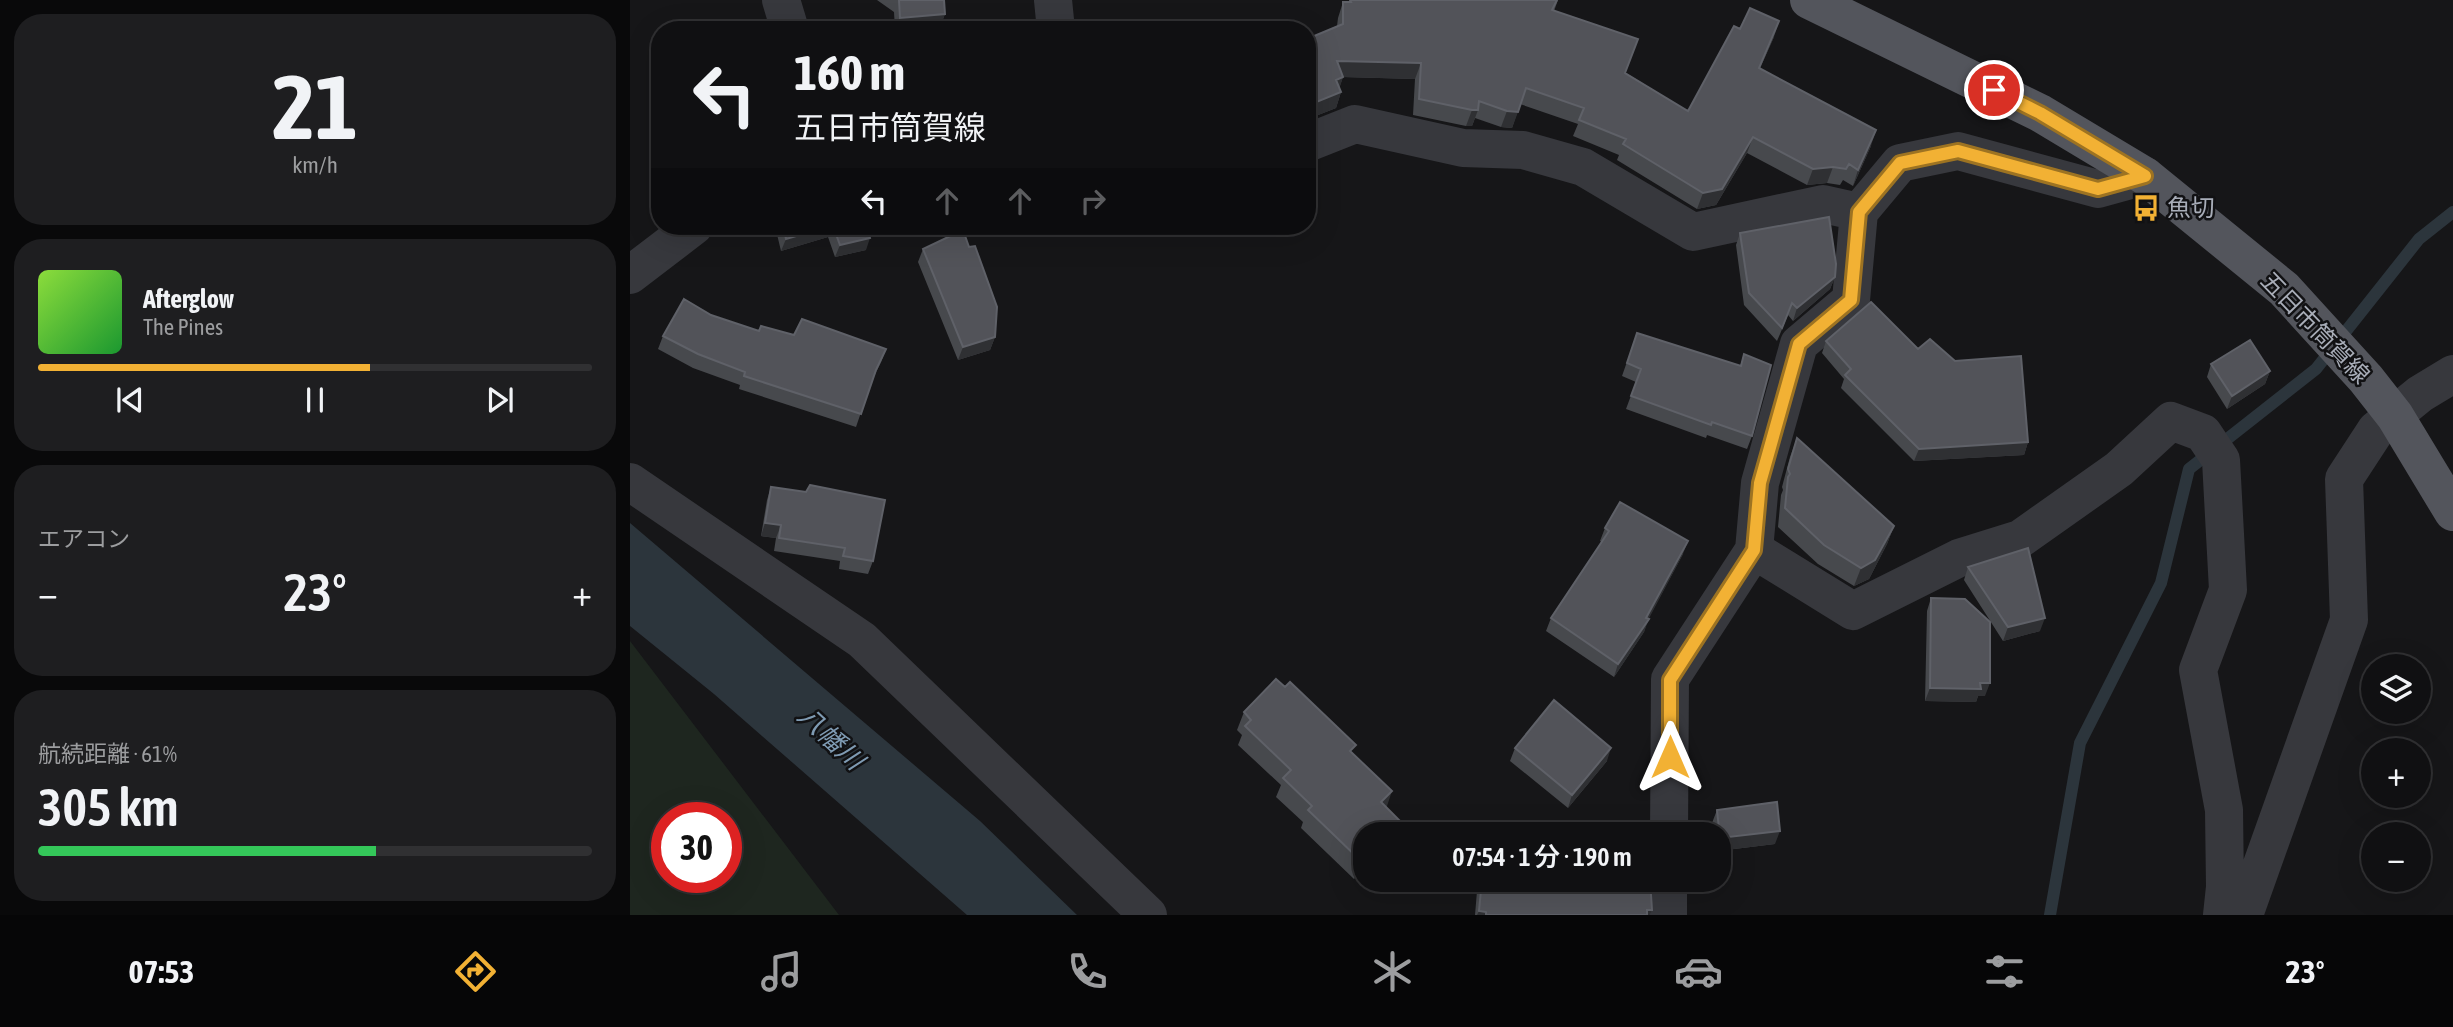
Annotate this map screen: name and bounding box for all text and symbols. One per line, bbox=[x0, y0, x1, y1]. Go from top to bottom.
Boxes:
text: 160 m bbox=[794, 44, 905, 100]
icon: left bbox=[679, 49, 770, 140]
text: 21 bbox=[272, 54, 358, 158]
pin bbox=[1964, 60, 2024, 120]
icon: arrive bbox=[1975, 71, 2013, 109]
text: 五日市筒賀線 bbox=[794, 109, 986, 146]
text: km/h bbox=[292, 152, 338, 178]
icon: left bbox=[855, 182, 893, 220]
icon: ahead bbox=[928, 182, 966, 220]
icon: ahead bbox=[1001, 182, 1039, 220]
icon: right bbox=[1074, 182, 1112, 220]
bus stop icon: 魚切 bbox=[2131, 193, 2161, 223]
place label: 魚切 bbox=[2167, 194, 2215, 221]
street label: 五日市筒賀線 bbox=[2256, 266, 2375, 389]
text: Afterglow bbox=[143, 284, 234, 314]
text: The Pines bbox=[143, 314, 223, 340]
icon: previous bbox=[111, 381, 149, 419]
icon: pause bbox=[296, 381, 334, 419]
icon: next bbox=[481, 381, 519, 419]
text: エアコン bbox=[38, 526, 130, 552]
text: 23° bbox=[283, 562, 347, 622]
text: − bbox=[38, 571, 58, 614]
text: + bbox=[572, 571, 592, 614]
map controls bbox=[2361, 654, 2431, 892]
button: layers bbox=[2361, 654, 2431, 724]
water label: 八幡川 bbox=[792, 700, 872, 778]
position arrow bbox=[1633, 720, 1707, 794]
button: + bbox=[2361, 738, 2431, 808]
text: 航続距離 · 61% bbox=[38, 741, 177, 767]
text: 305 km bbox=[38, 777, 179, 837]
speed limit sign: 30 bbox=[651, 802, 742, 893]
button: − bbox=[2361, 822, 2431, 892]
text: 07:54 · 1 分 · 190 m bbox=[1452, 842, 1632, 872]
icon: directions bbox=[451, 947, 500, 996]
icon: music bbox=[757, 947, 806, 996]
icon: phone bbox=[1063, 947, 1112, 996]
icon: climate bbox=[1368, 947, 1417, 996]
icon: car bbox=[1674, 947, 1723, 996]
icon: filters bbox=[1980, 947, 2029, 996]
text: 07:53 bbox=[128, 953, 194, 990]
text: 23° bbox=[2286, 953, 2325, 990]

